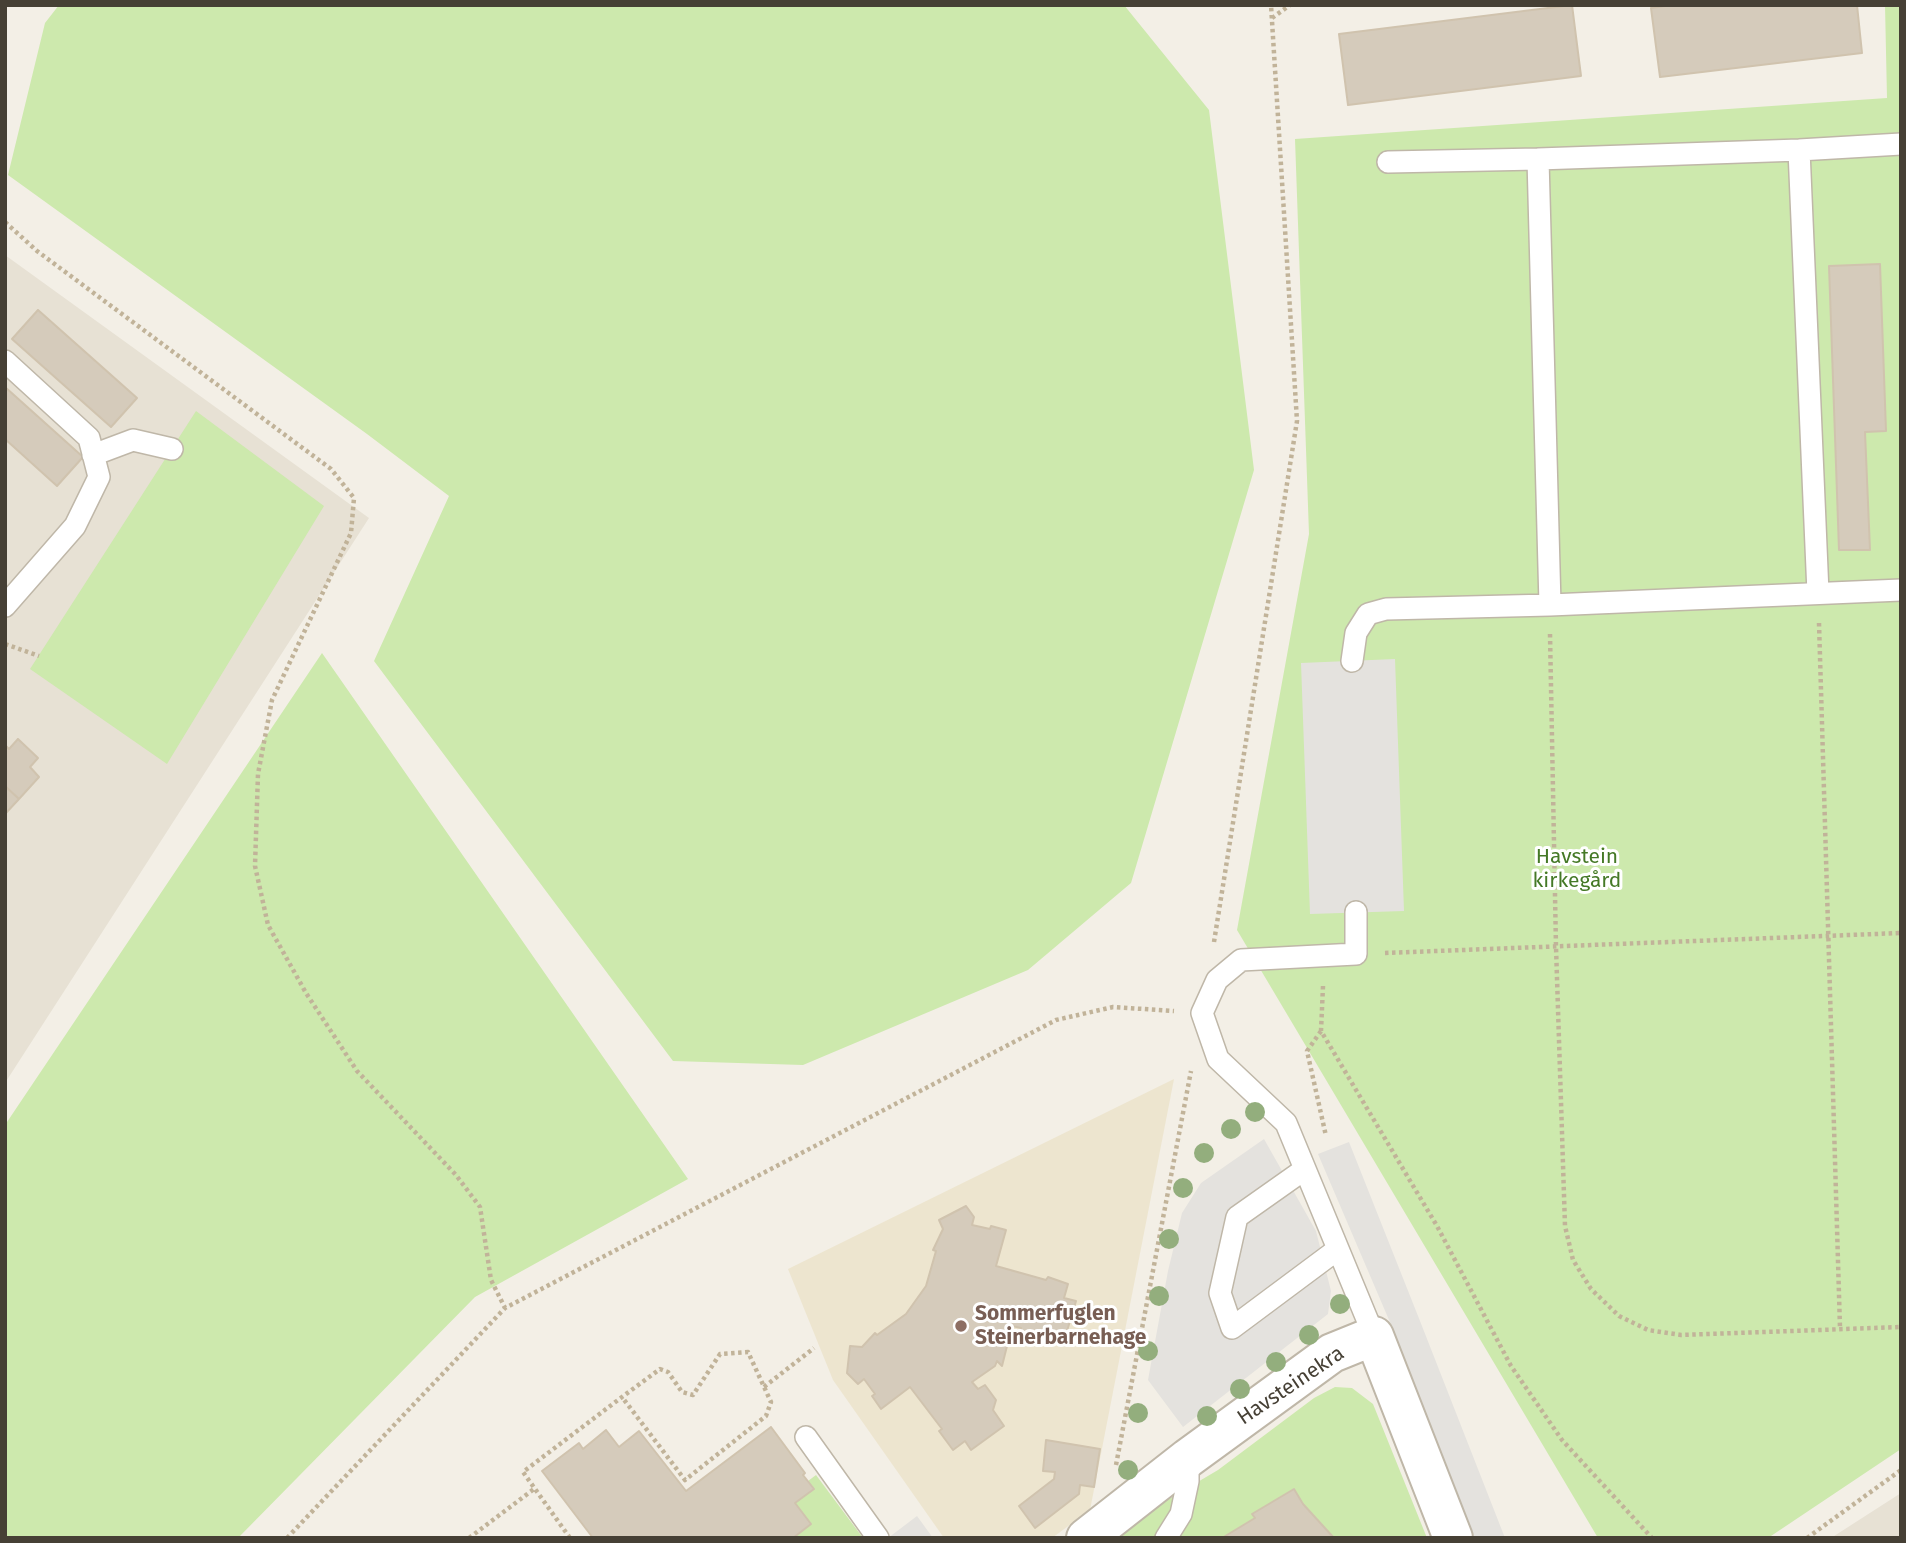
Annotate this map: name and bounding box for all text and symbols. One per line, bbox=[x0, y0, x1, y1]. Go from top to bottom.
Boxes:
park label: Havstein kirkegård bbox=[1533, 844, 1621, 894]
place label: Sommerfuglen Steinerbarnehage bbox=[975, 1301, 1146, 1351]
marker: Sommerfuglen Steinerbarnehage bbox=[953, 1318, 969, 1334]
street label: Havsteinekra bbox=[1233, 1341, 1349, 1431]

